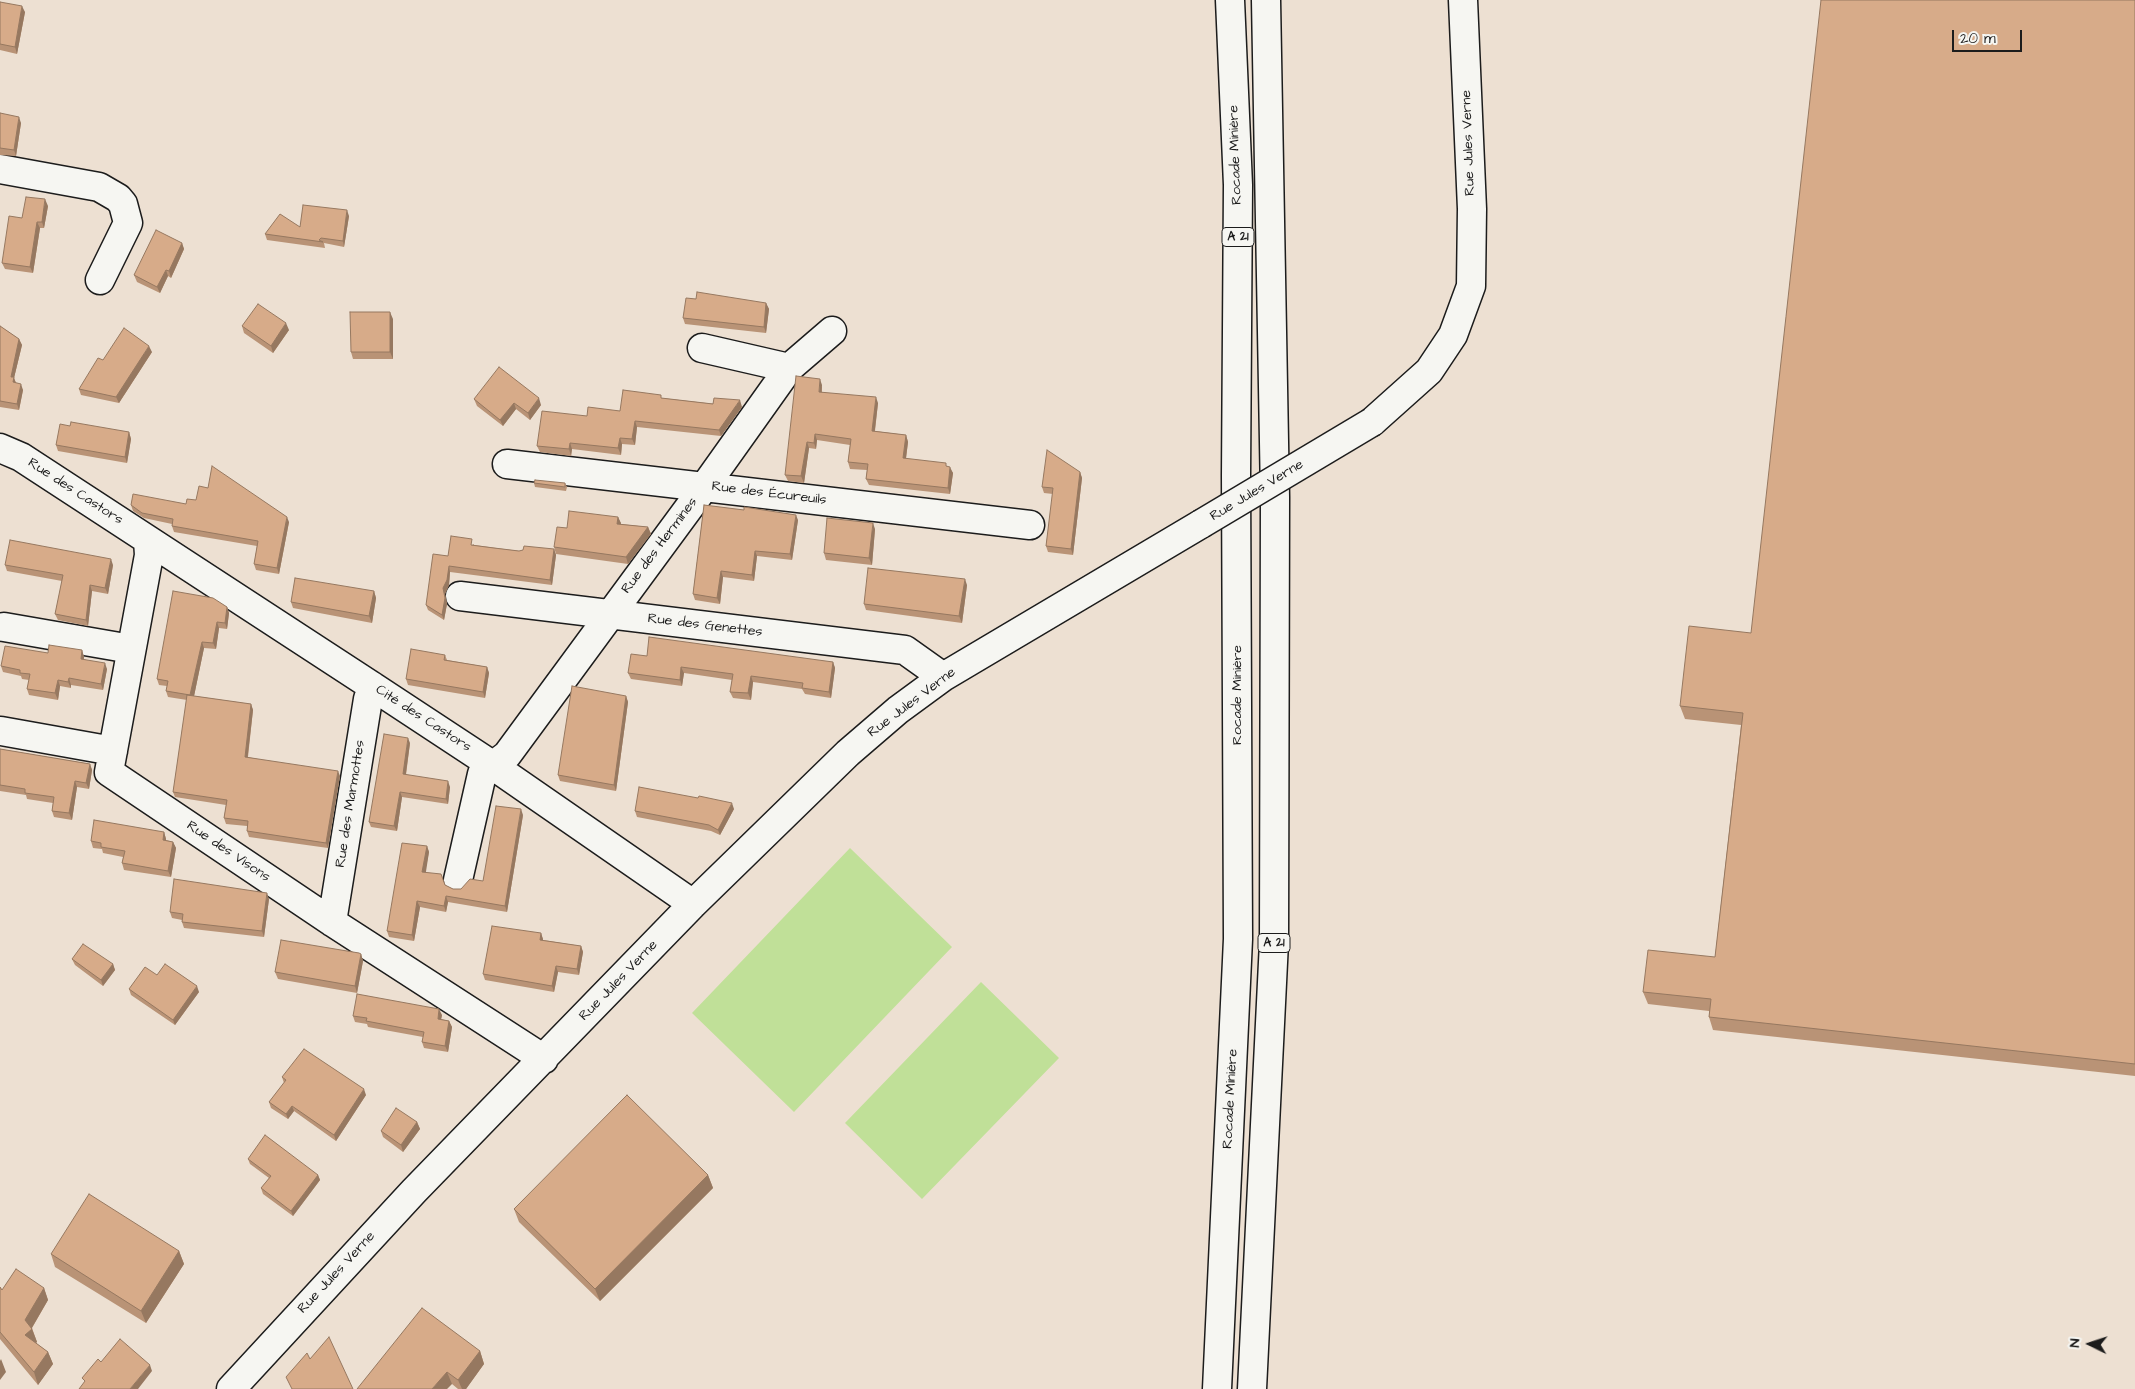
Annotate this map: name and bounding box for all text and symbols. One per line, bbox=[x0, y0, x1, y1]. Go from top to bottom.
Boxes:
scale bar bbox=[1955, 20, 2025, 52]
text: 20 m bbox=[1960, 28, 1996, 49]
street label: Rue Jules Verne bbox=[1459, 90, 1479, 196]
street label: Rocade Minière bbox=[1226, 105, 1246, 205]
road number: A 21 bbox=[1222, 228, 1254, 246]
street label: Rue des Castors bbox=[24, 455, 126, 529]
street label: Rue Jules Verne bbox=[1207, 457, 1307, 525]
street label: Rue des Écureuils bbox=[711, 479, 827, 509]
street label: Rue des Hermines bbox=[618, 495, 702, 597]
street label: Rue des Genettes bbox=[647, 611, 763, 641]
street label: Rocade Minière bbox=[1230, 645, 1246, 745]
street label: Rue Jules Verne bbox=[865, 664, 959, 742]
street label: Cité des Castors bbox=[372, 682, 474, 756]
street label: Rue des Marmottes bbox=[333, 739, 369, 869]
street label: Rue des Visons bbox=[183, 818, 273, 886]
road number: A 21 bbox=[1258, 934, 1290, 952]
street label: Rue Jules Verne bbox=[576, 937, 662, 1025]
street label: Rocade Minière bbox=[1220, 1049, 1242, 1149]
street label: Rue Jules Verne bbox=[295, 1229, 379, 1317]
north arrow bbox=[2065, 1319, 2115, 1369]
text: N bbox=[2065, 1338, 2085, 1348]

